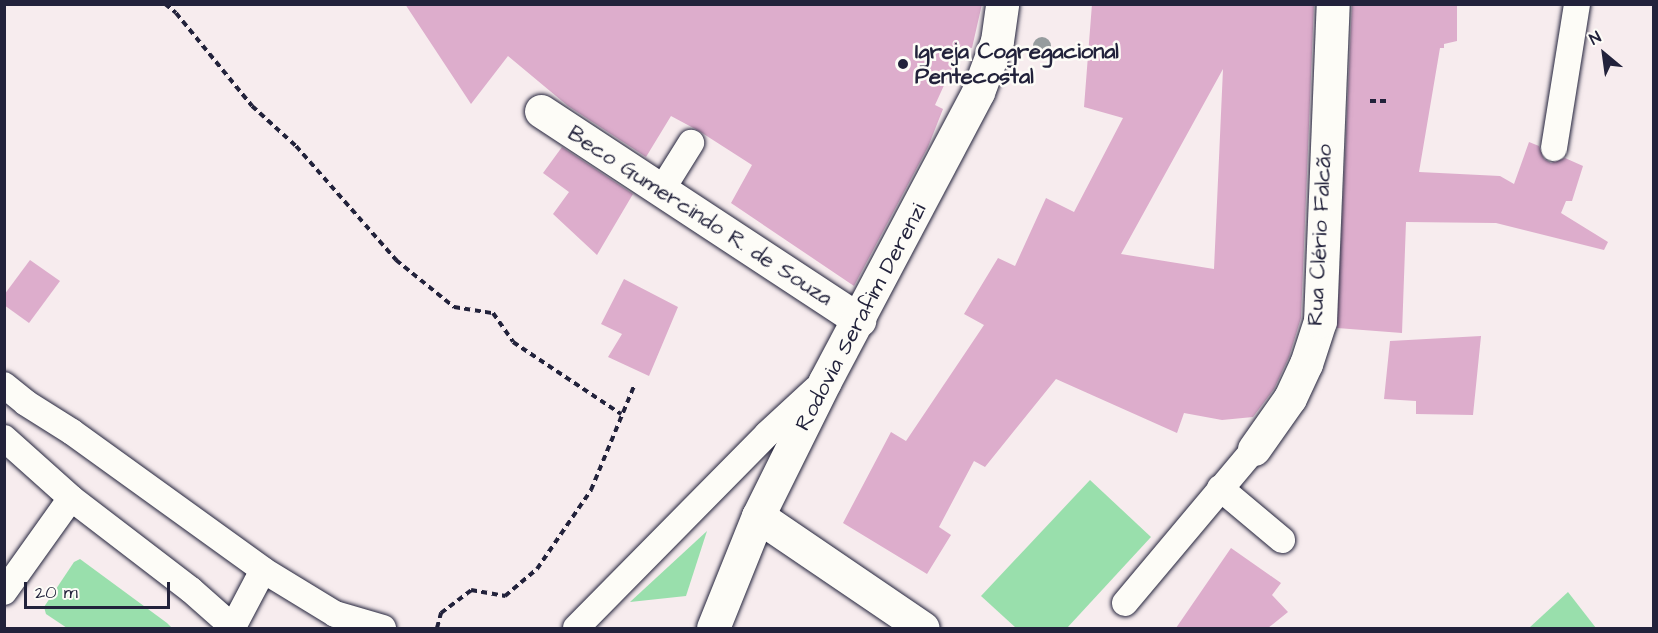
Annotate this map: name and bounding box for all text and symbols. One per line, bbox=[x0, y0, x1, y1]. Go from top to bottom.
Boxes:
north arrow bbox=[1574, 24, 1634, 84]
text: N bbox=[1586, 26, 1605, 50]
place label: Igreja Cogregacional Pentecostal bbox=[915, 38, 1119, 90]
marker: Igreja Cogregacional Pentecostal bbox=[896, 57, 910, 71]
street label: Beco Gumercindo R. de Souza bbox=[563, 120, 837, 312]
street label: Rua Clério Falcão bbox=[1302, 144, 1338, 326]
street label: Rodovia Serafim Derenzi bbox=[790, 199, 932, 435]
scale bar bbox=[27, 570, 172, 608]
text: 20 m bbox=[35, 580, 78, 605]

